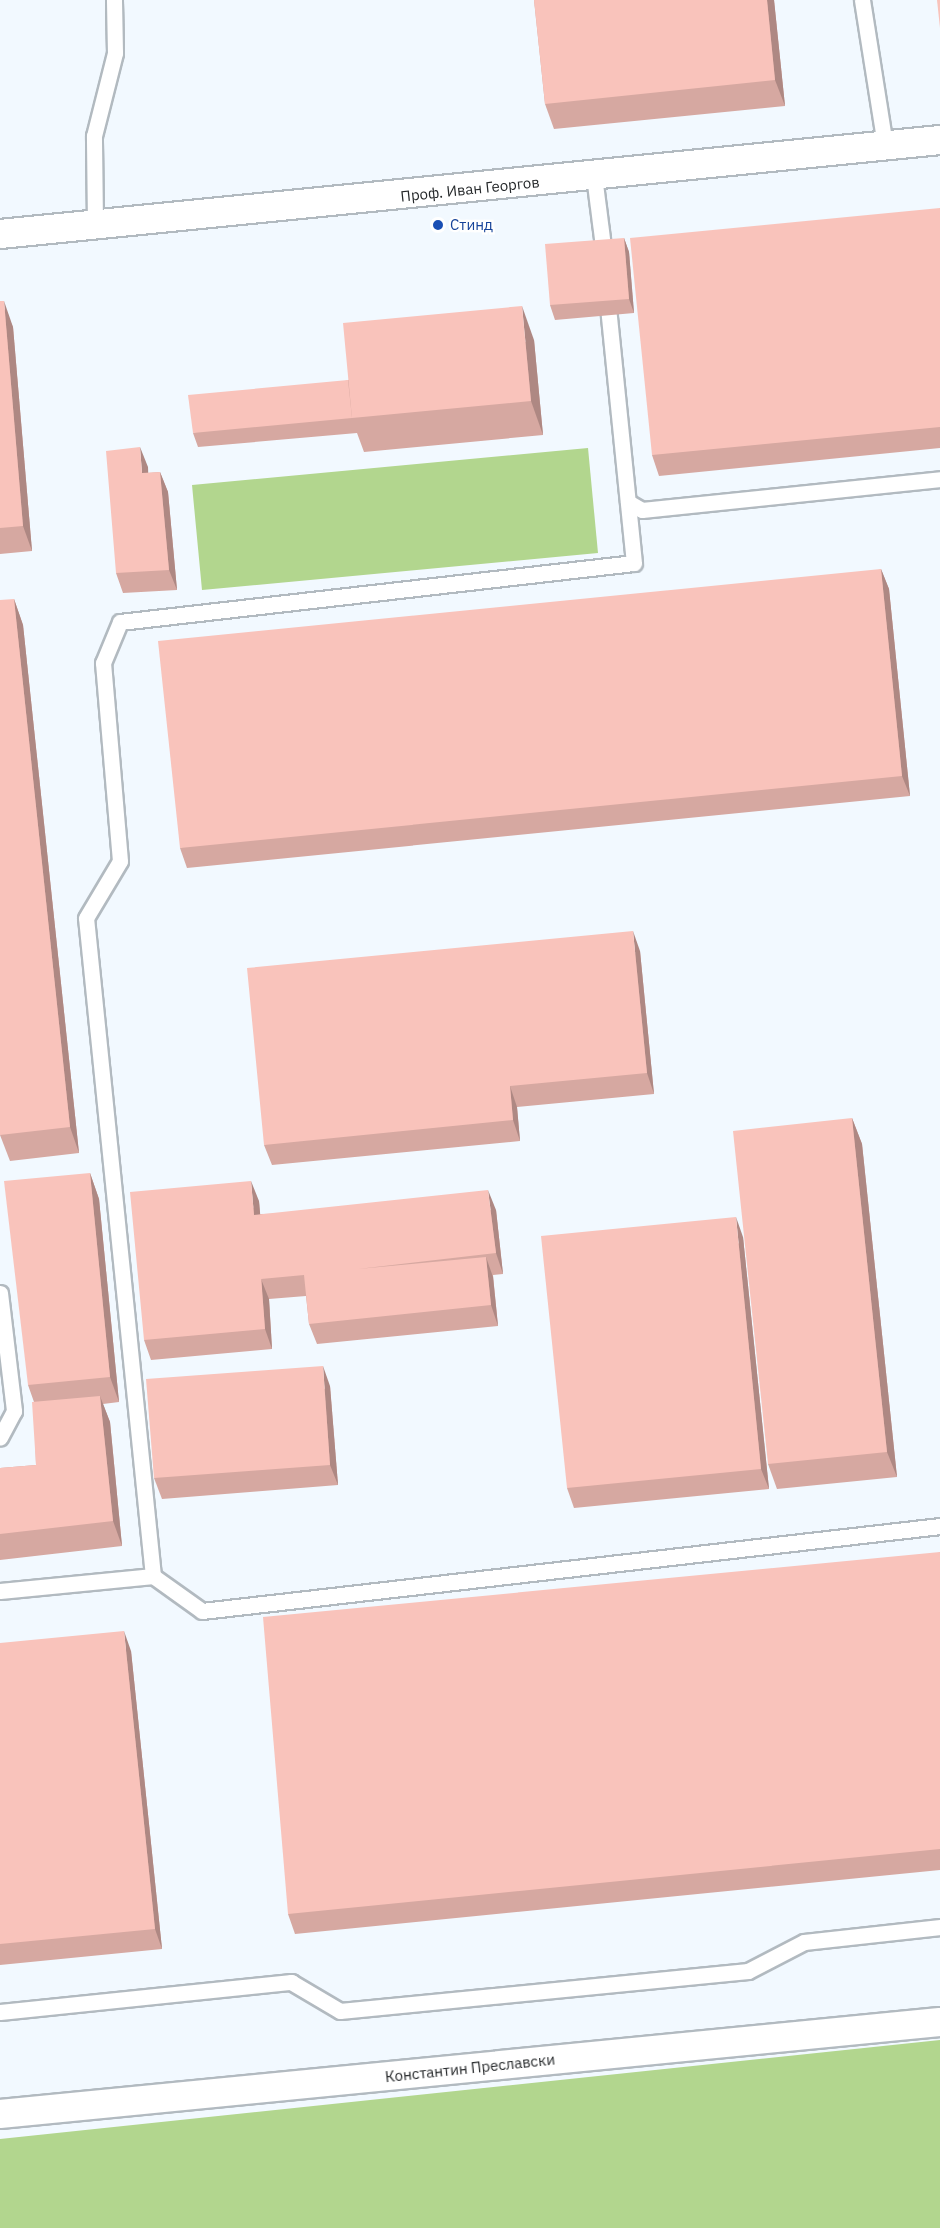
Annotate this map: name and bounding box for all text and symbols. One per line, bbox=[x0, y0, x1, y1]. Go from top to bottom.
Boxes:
street label: Проф. Иван Георгов bbox=[400, 173, 540, 205]
place label: Стинд bbox=[450, 216, 493, 234]
marker: Стинд bbox=[431, 218, 445, 232]
street label: Константин Преславски bbox=[384, 2050, 556, 2086]

